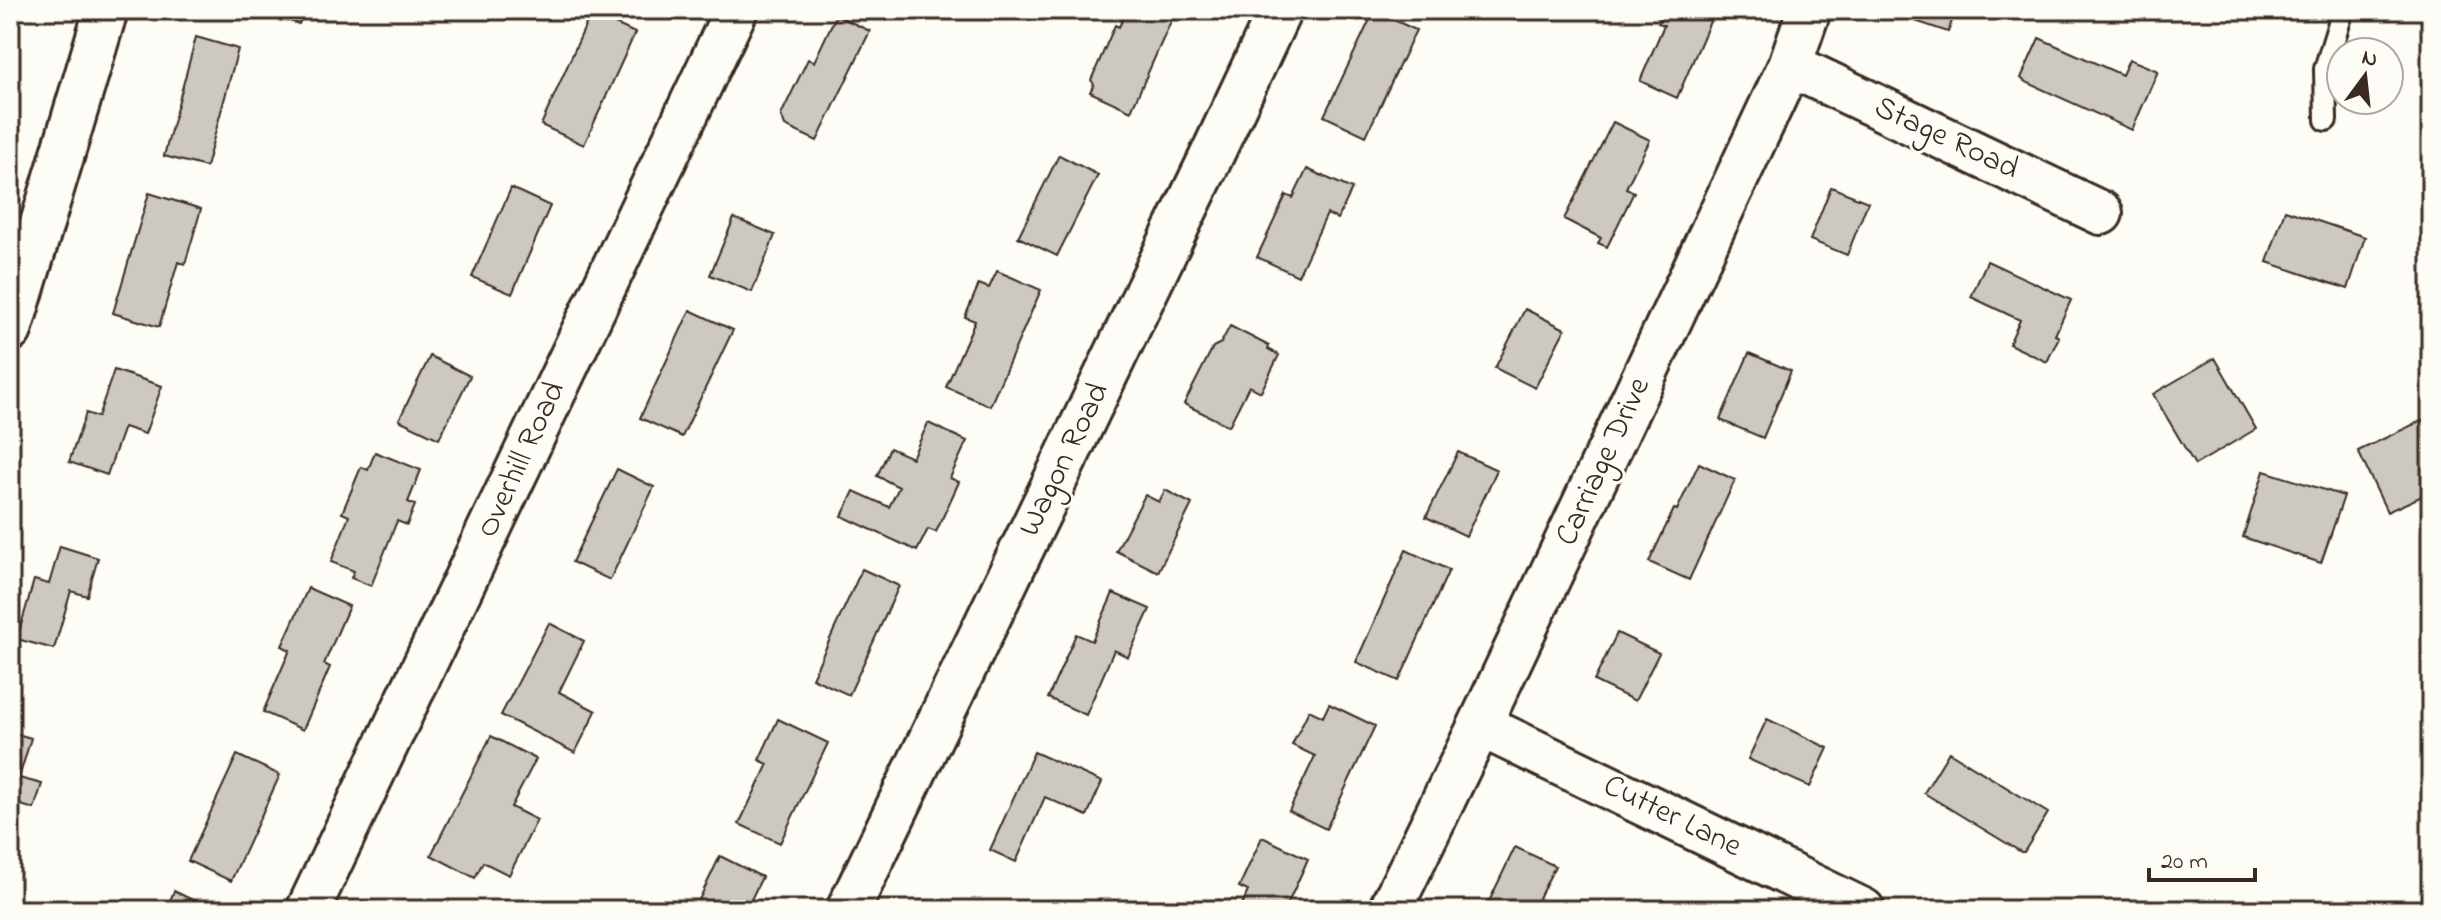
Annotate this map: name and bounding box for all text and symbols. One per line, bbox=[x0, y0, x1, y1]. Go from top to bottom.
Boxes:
north arrow bbox=[2325, 36, 2405, 116]
text: N bbox=[2358, 42, 2381, 77]
street label: Stage Road bbox=[1866, 85, 2026, 193]
street label: Carriage Drive bbox=[1544, 369, 1664, 554]
street label: Overhill Road bbox=[465, 374, 579, 546]
street label: Wagon Road bbox=[1007, 375, 1123, 545]
street label: Cutter Lane bbox=[1595, 763, 1750, 871]
scale bar bbox=[2149, 832, 2255, 882]
text: 20 m bbox=[2161, 845, 2208, 880]

